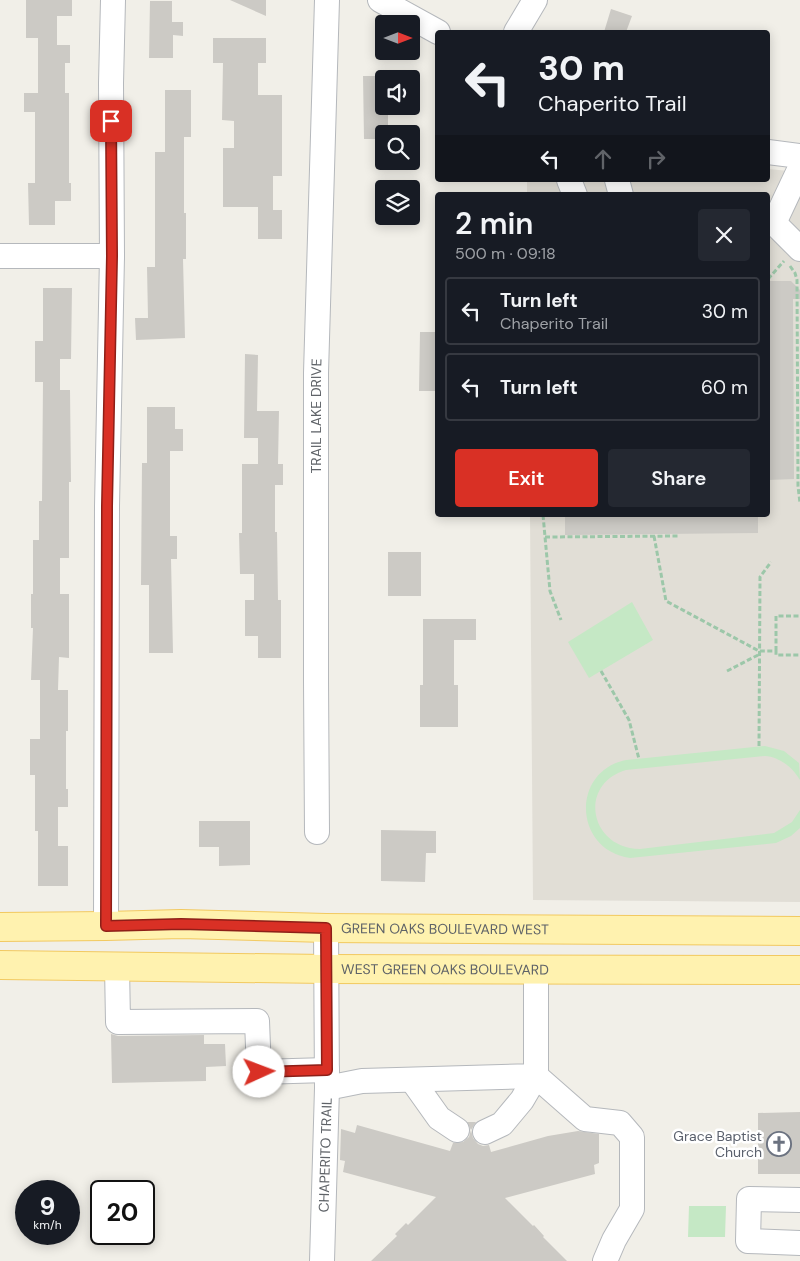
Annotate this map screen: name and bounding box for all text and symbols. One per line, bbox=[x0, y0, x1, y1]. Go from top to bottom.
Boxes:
north arrow bbox=[375, 15, 420, 60]
map controls bbox=[375, 15, 420, 225]
text: 30 m bbox=[538, 45, 625, 91]
icon: left bbox=[455, 50, 520, 115]
button: sound bbox=[375, 70, 420, 115]
text: Chaperito Trail bbox=[538, 89, 687, 118]
pin bbox=[90, 100, 132, 142]
icon: arrive bbox=[97, 107, 125, 135]
button: search bbox=[375, 125, 420, 170]
icon: left bbox=[536, 145, 564, 173]
icon: ahead bbox=[589, 145, 617, 173]
icon: right bbox=[642, 145, 670, 173]
button: layers bbox=[375, 180, 420, 225]
text: 2 min bbox=[455, 204, 533, 243]
button: close bbox=[698, 209, 750, 261]
text: 500 m · 09:18 bbox=[455, 243, 556, 264]
text: Turn left bbox=[500, 288, 578, 313]
icon: left bbox=[457, 297, 485, 325]
text: 30 m bbox=[702, 299, 748, 324]
text: Chaperito Trail bbox=[500, 313, 608, 334]
street label: TRAIL LAKE DRIVE bbox=[307, 358, 325, 473]
icon: left bbox=[457, 373, 485, 401]
text: Turn left bbox=[500, 375, 578, 400]
text: 60 m bbox=[701, 375, 748, 400]
button: Exit bbox=[455, 449, 598, 507]
button: Share bbox=[608, 449, 750, 507]
street label: GREEN OAKS BOULEVARD WEST bbox=[341, 919, 549, 938]
street label: WEST GREEN OAKS BOULEVARD bbox=[341, 960, 549, 978]
position arrow bbox=[232, 1045, 284, 1097]
street label: CHAPERITO TRAIL bbox=[314, 1097, 336, 1213]
place label: Grace Baptist Church bbox=[673, 1127, 762, 1161]
church icon: Grace Baptist Church bbox=[766, 1131, 792, 1157]
speed limit sign: 20 bbox=[90, 1180, 155, 1245]
text: 9 bbox=[40, 1190, 55, 1223]
text: km/h bbox=[33, 1217, 62, 1233]

